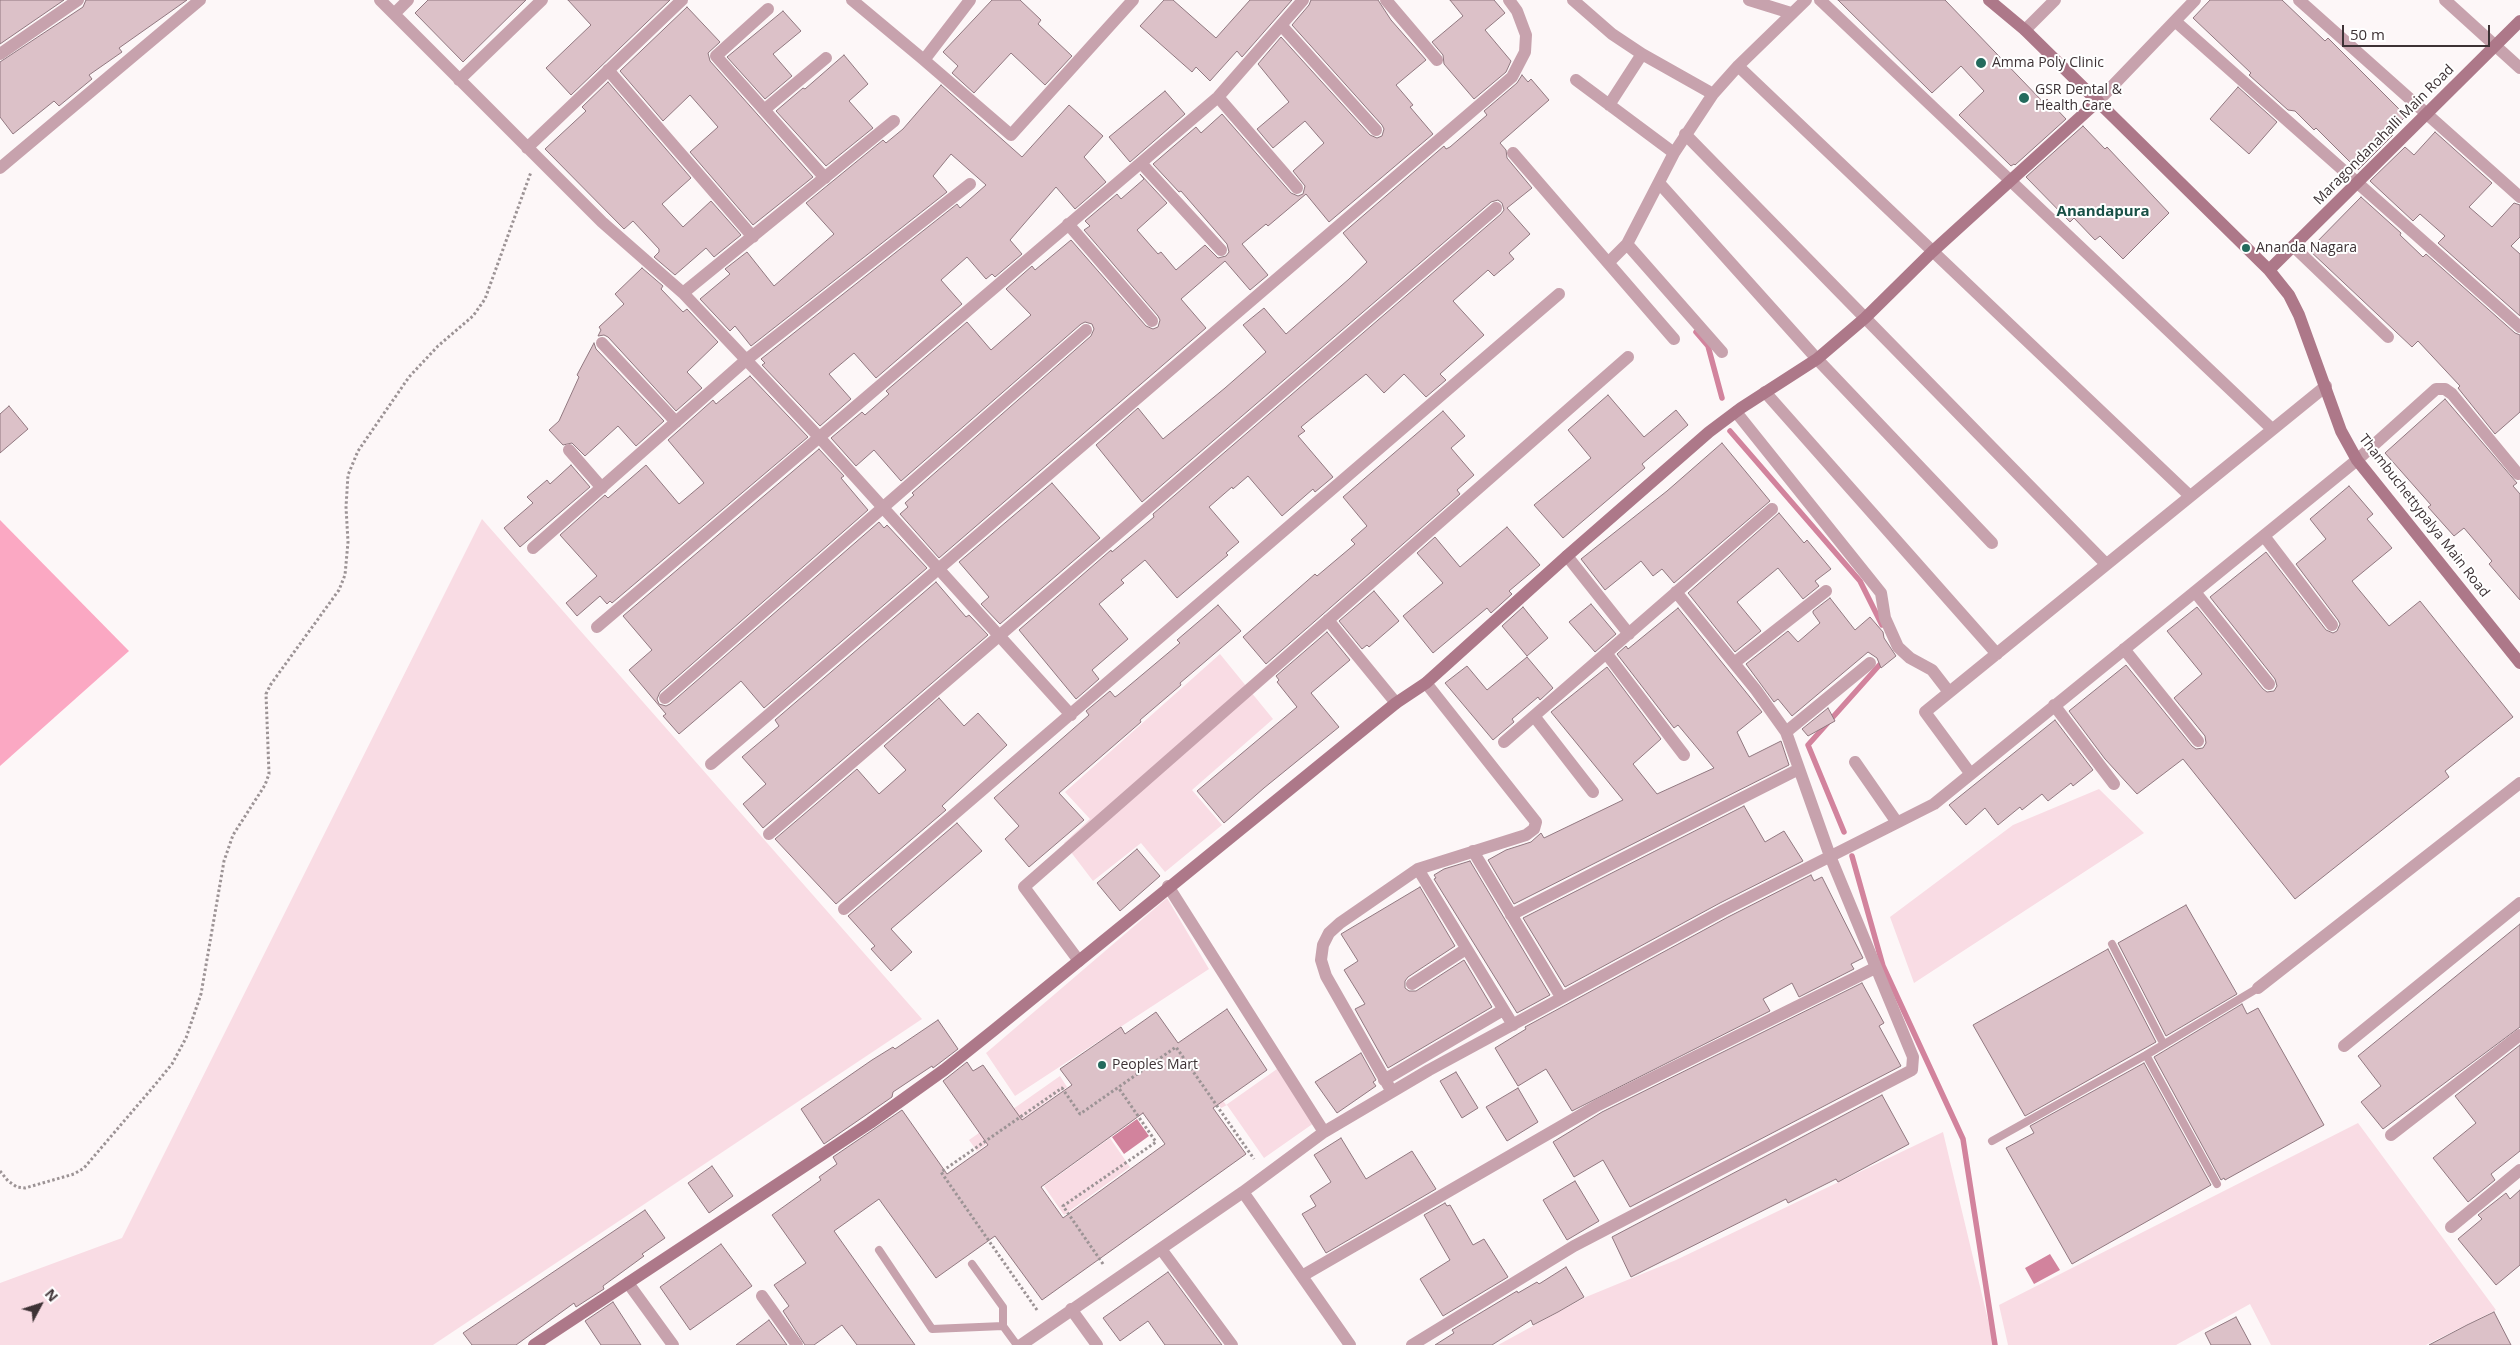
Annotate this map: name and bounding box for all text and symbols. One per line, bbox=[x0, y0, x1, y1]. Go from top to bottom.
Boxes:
scale bar bbox=[2345, 15, 2492, 47]
text: 50 m bbox=[2350, 24, 2385, 44]
place label: Amma Poly Clinic bbox=[1992, 55, 2104, 71]
marker: Amma Poly Clinic bbox=[1974, 56, 1988, 70]
street label: Maragondanahalli Main Road bbox=[2310, 61, 2458, 209]
place label: GSR Dental & Health Care bbox=[2035, 82, 2122, 114]
marker: GSR Dental & Health Care bbox=[2017, 91, 2031, 105]
district label: Anandapura bbox=[2057, 203, 2149, 221]
place label: Ananda Nagara bbox=[2256, 240, 2357, 256]
marker: Ananda Nagara bbox=[2240, 242, 2252, 254]
street label: Thambuchettypalya Main Road bbox=[2355, 431, 2493, 601]
place label: Peoples Mart bbox=[1112, 1057, 1198, 1073]
marker: Peoples Mart bbox=[1096, 1059, 1108, 1071]
north arrow bbox=[15, 1280, 65, 1330]
text: N bbox=[41, 1285, 63, 1306]

